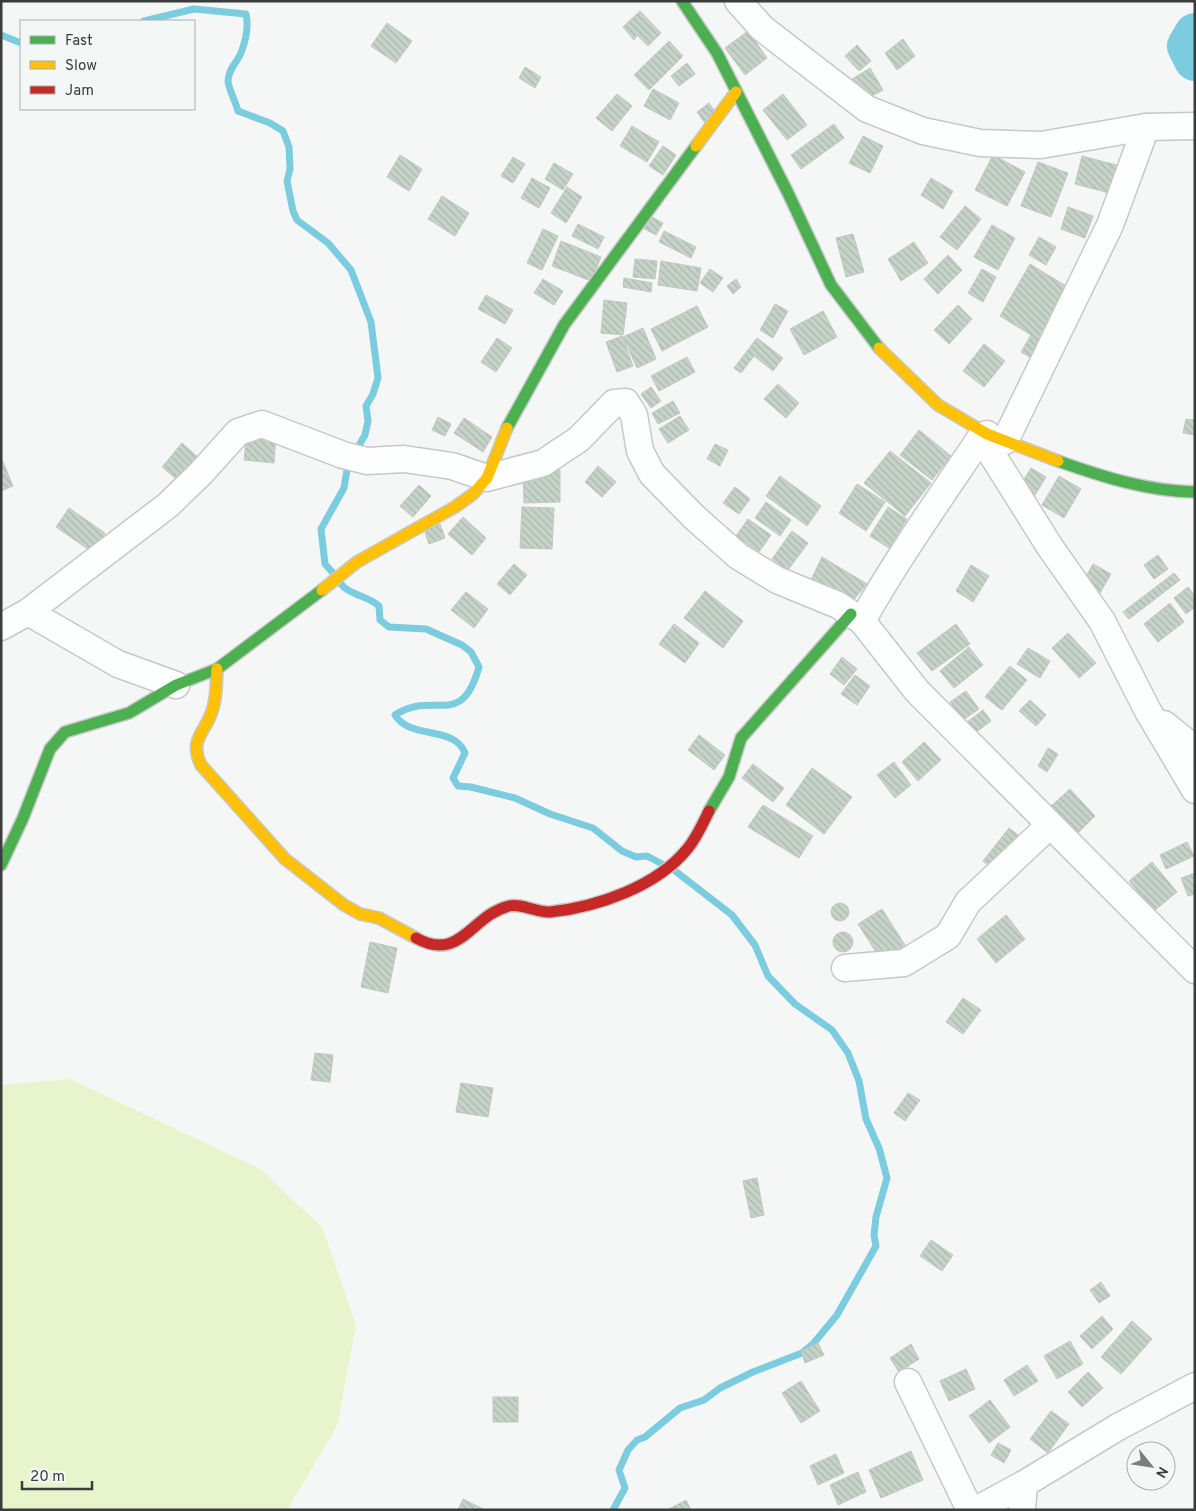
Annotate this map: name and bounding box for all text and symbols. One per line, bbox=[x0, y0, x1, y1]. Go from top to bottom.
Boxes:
legend bbox=[20, 20, 195, 110]
text: Fast bbox=[65, 32, 93, 51]
text: Slow bbox=[65, 57, 97, 76]
text: Jam bbox=[65, 82, 94, 101]
north arrow bbox=[1126, 1441, 1176, 1491]
scale bar bbox=[22, 1458, 92, 1490]
text: N bbox=[1151, 1463, 1171, 1480]
text: 20 m bbox=[30, 1468, 65, 1487]

